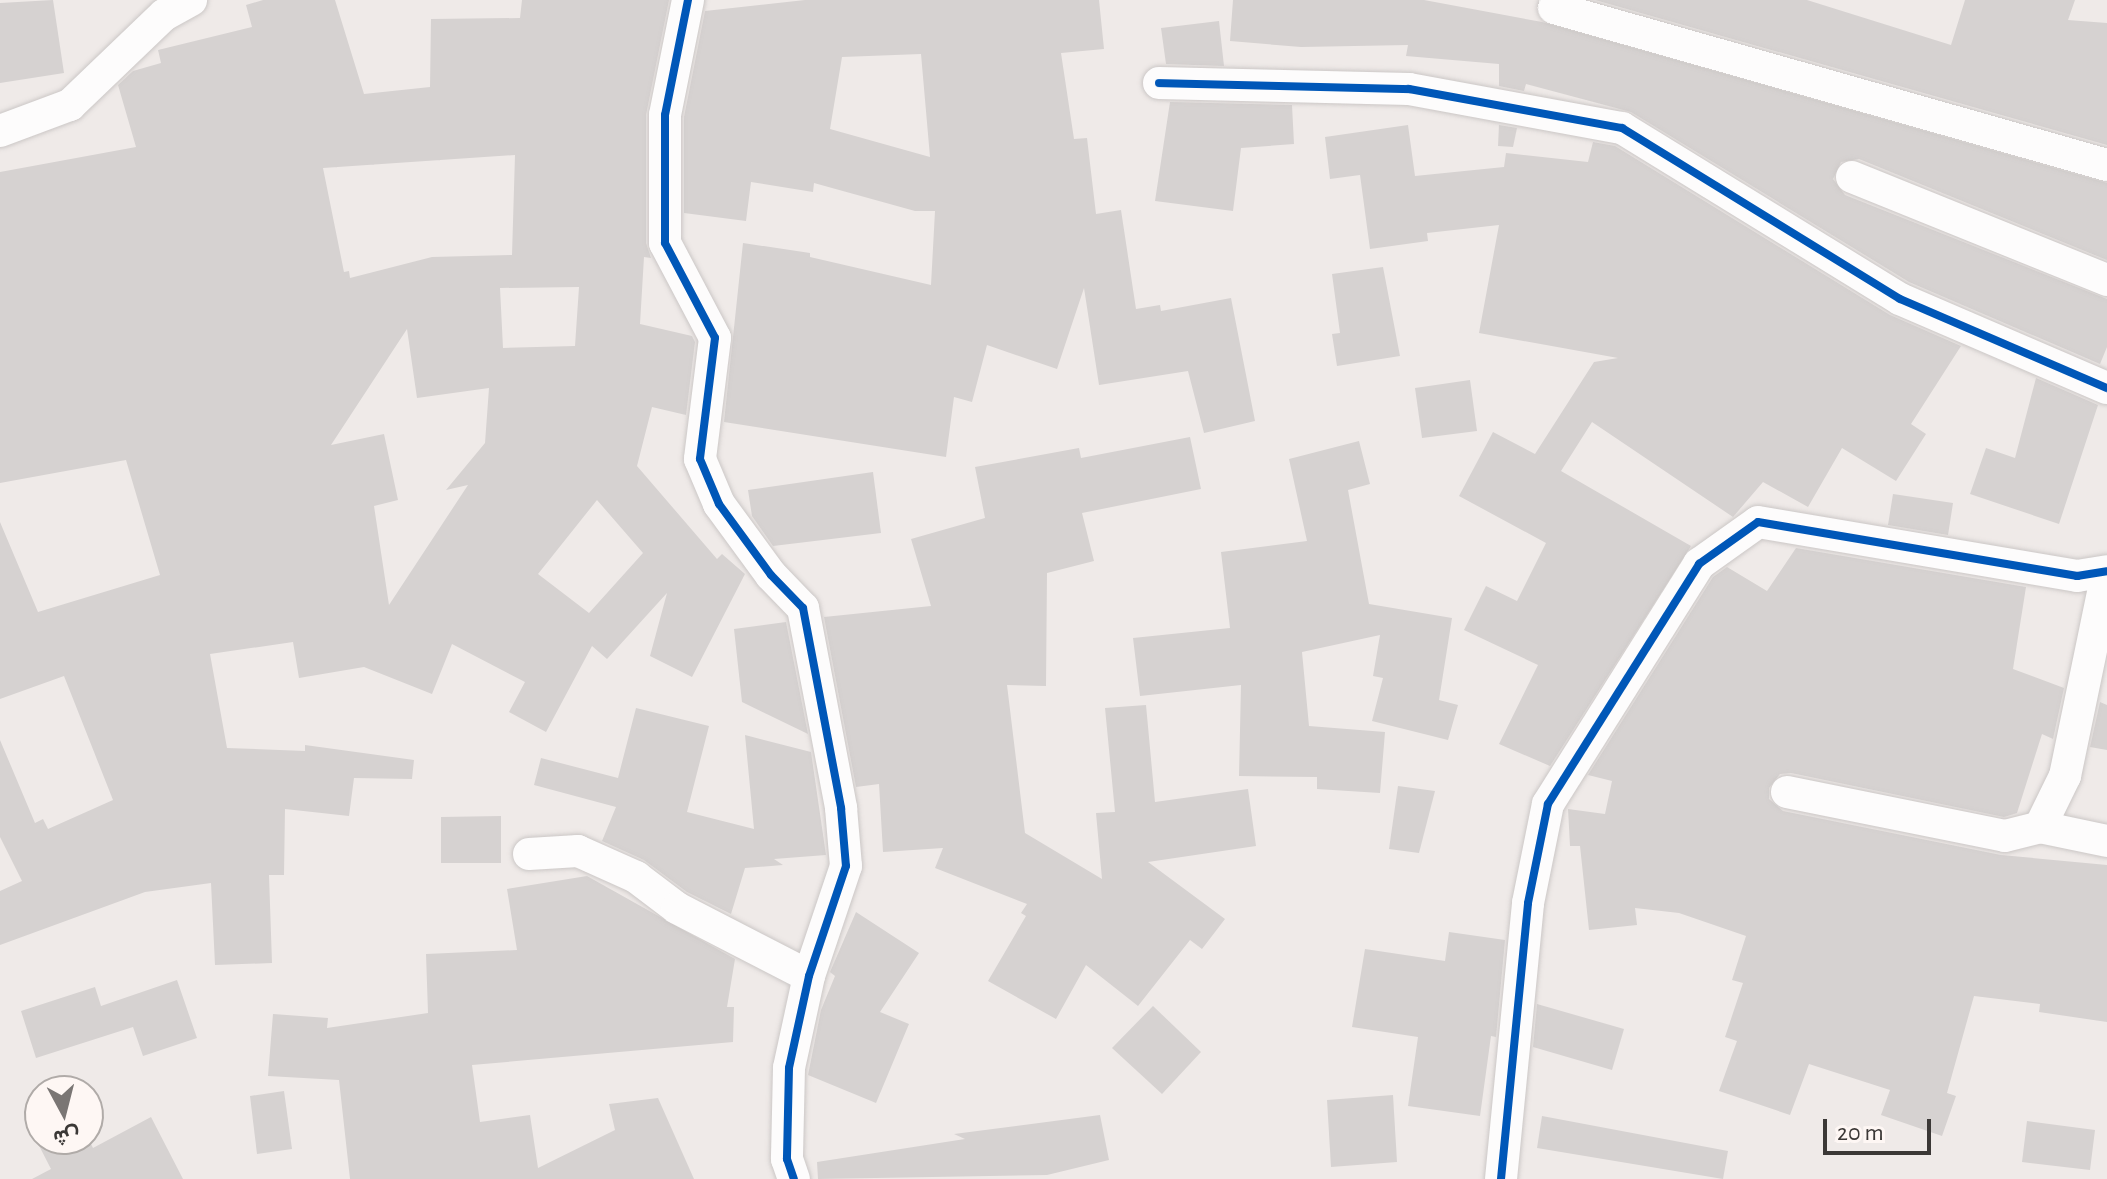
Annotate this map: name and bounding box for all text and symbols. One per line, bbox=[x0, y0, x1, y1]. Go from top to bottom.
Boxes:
north arrow bbox=[24, 1075, 104, 1155]
scale bar bbox=[1827, 1103, 1935, 1153]
text: 20 m bbox=[1837, 1121, 1884, 1145]
text: ش bbox=[52, 1124, 81, 1149]

